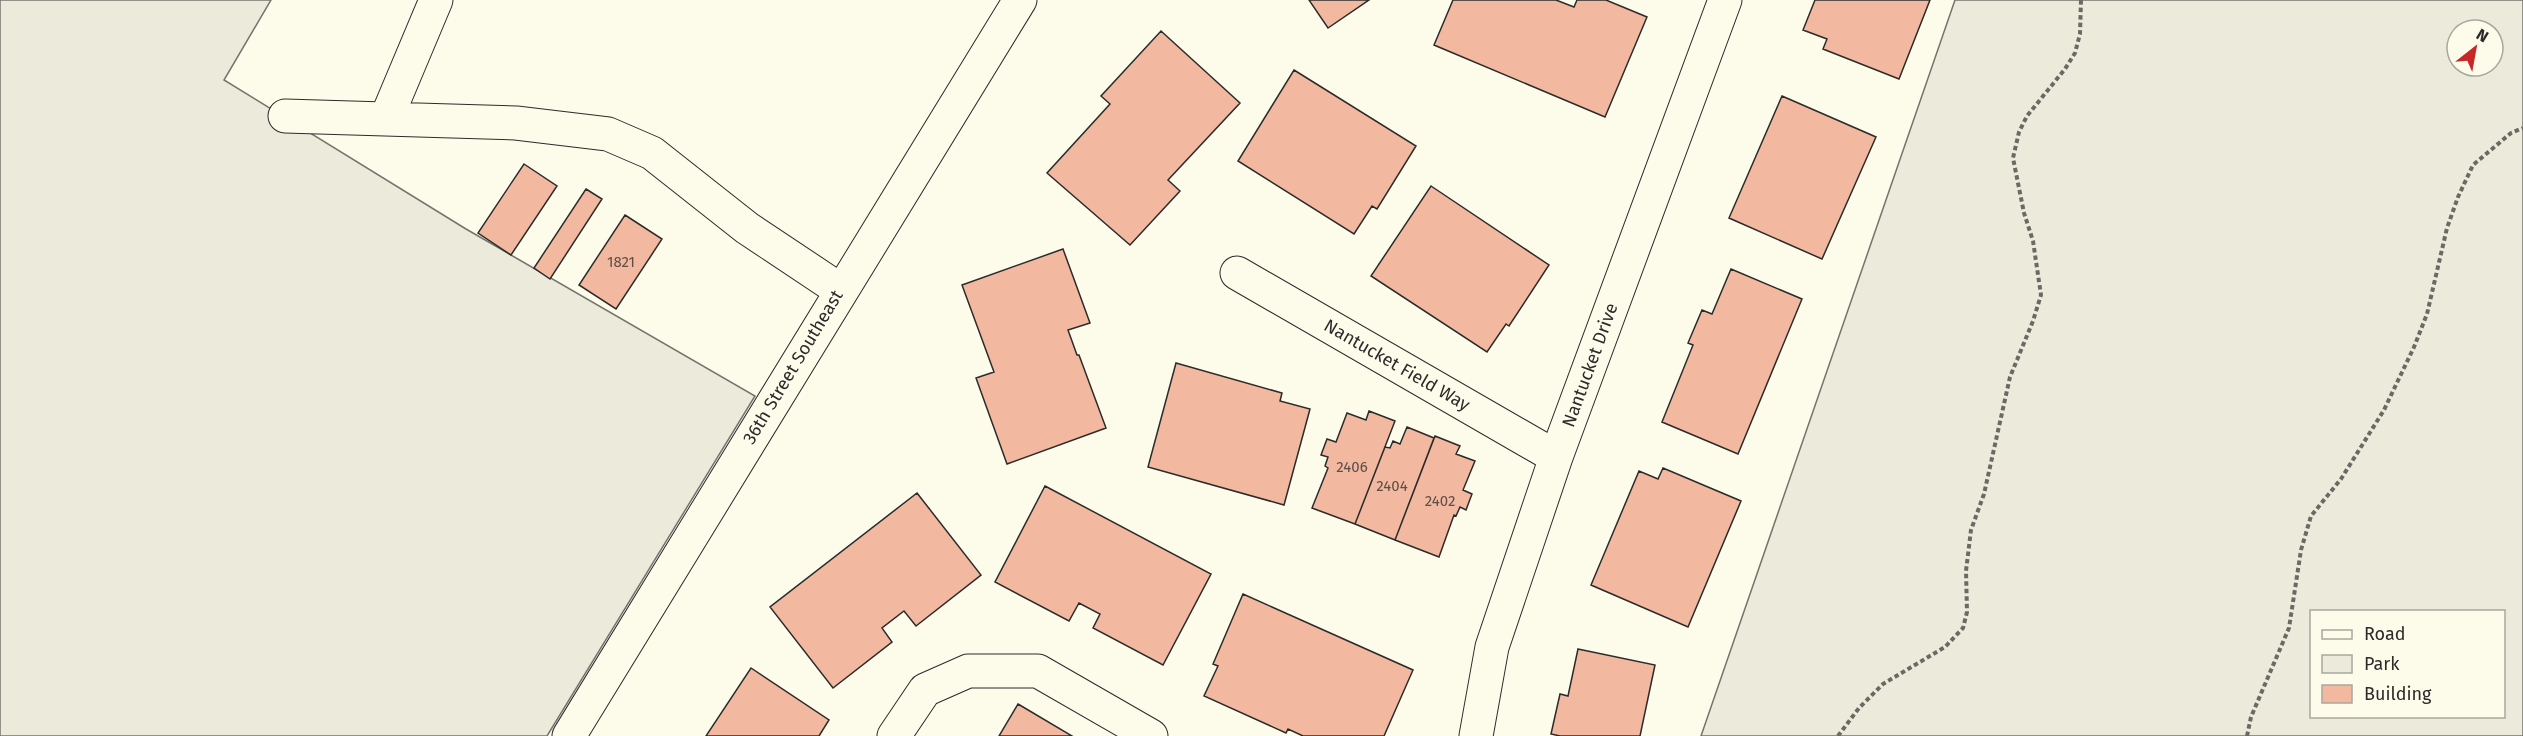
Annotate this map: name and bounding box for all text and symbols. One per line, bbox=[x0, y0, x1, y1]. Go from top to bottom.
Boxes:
north arrow bbox=[2445, 18, 2505, 78]
text: N bbox=[2473, 25, 2492, 46]
house number: 1821 bbox=[607, 253, 635, 271]
street label: 36th Street Southeast bbox=[738, 285, 848, 448]
street label: Nantucket Drive bbox=[1557, 300, 1623, 430]
street label: Nantucket Field Way bbox=[1320, 314, 1474, 416]
house number: 2406 bbox=[1336, 458, 1368, 476]
house number: 2404 bbox=[1376, 477, 1408, 495]
house number: 2402 bbox=[1425, 492, 1455, 510]
legend bbox=[2310, 610, 2505, 718]
text: Road bbox=[2364, 623, 2406, 645]
text: Park bbox=[2364, 653, 2400, 675]
text: Building bbox=[2364, 683, 2432, 705]

